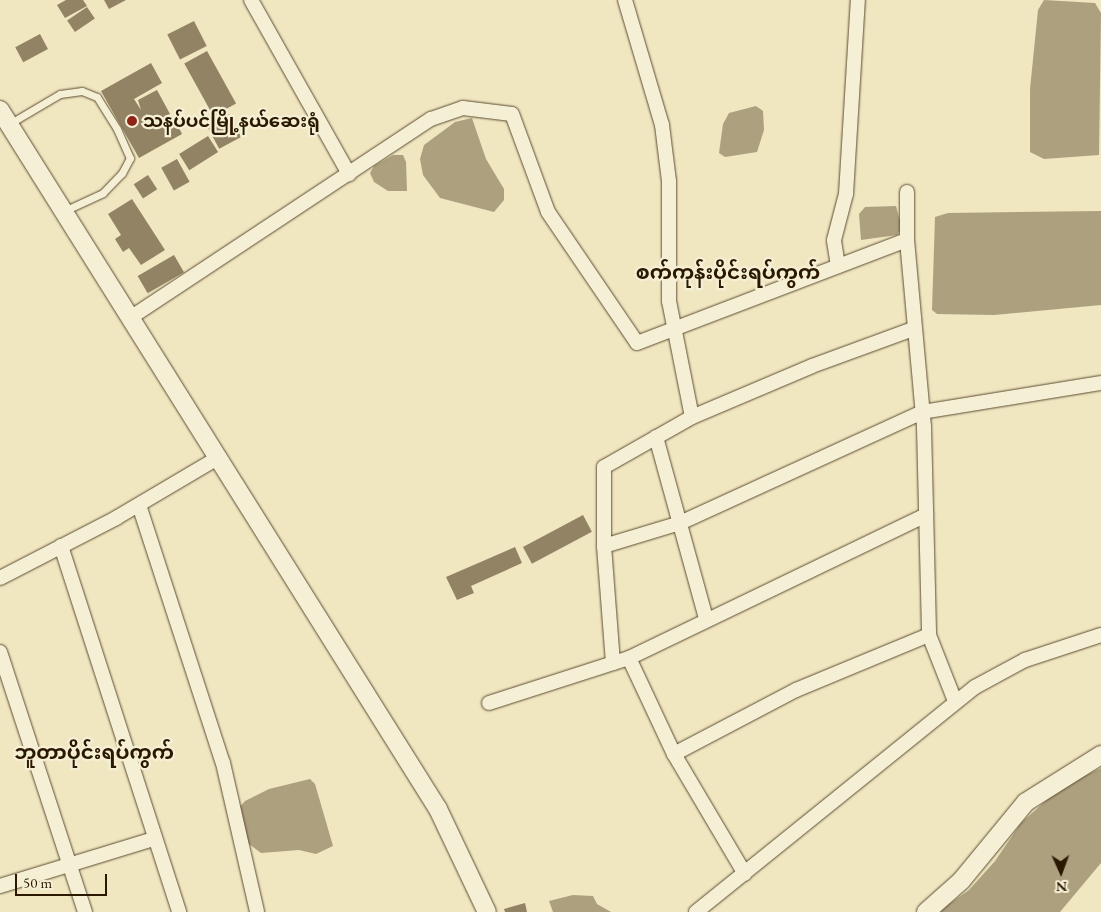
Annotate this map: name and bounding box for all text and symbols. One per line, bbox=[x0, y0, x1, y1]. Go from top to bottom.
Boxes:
place label: သနပ်ပင်မြို့နယ်ဆေးရုံ bbox=[143, 110, 320, 132]
marker: သနပ်ပင်မြို့နယ်ဆေးရုံ bbox=[125, 114, 139, 128]
district label: စက်ကုန်းပိုင်းရပ်ကွက် bbox=[636, 260, 820, 284]
district label: ဘူတာပိုင်းရပ်ကွက် bbox=[14, 740, 174, 764]
north arrow bbox=[1036, 847, 1086, 897]
scale bar bbox=[18, 864, 110, 896]
text: 50 m bbox=[23, 873, 52, 892]
text: N bbox=[1056, 878, 1068, 896]

